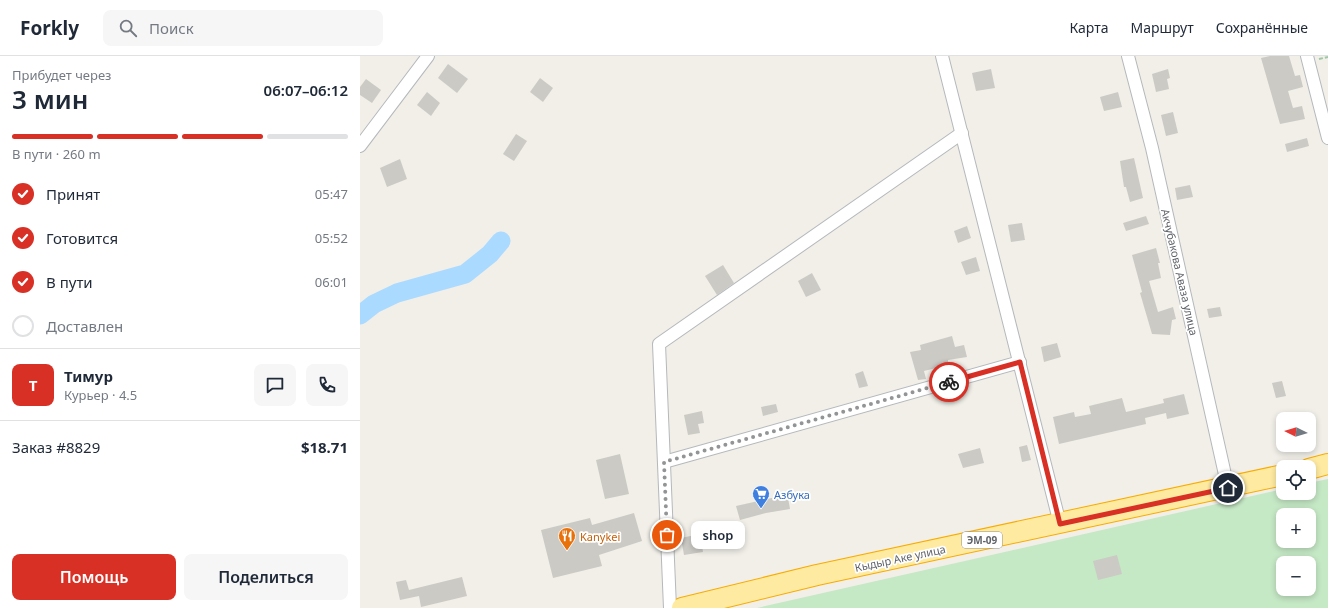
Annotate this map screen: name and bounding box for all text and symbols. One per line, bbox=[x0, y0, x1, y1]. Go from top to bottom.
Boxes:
search box bbox=[103, 10, 383, 46]
text: Forkly bbox=[20, 15, 79, 41]
icon: search bbox=[117, 17, 139, 39]
text: Поиск bbox=[149, 18, 194, 38]
text: Карта bbox=[1069, 18, 1108, 37]
text: Маршрут bbox=[1130, 18, 1194, 37]
text: Сохранённые bbox=[1216, 18, 1308, 37]
text: Прибудет через bbox=[12, 66, 111, 84]
text: 06:07–06:12 bbox=[264, 80, 348, 100]
text: 3 мин bbox=[12, 81, 88, 117]
text: В пути · 260 m bbox=[12, 145, 101, 163]
icon: check bbox=[12, 183, 34, 205]
text: Принят bbox=[46, 184, 100, 204]
text: 05:47 bbox=[315, 185, 348, 203]
street label: Акчубакова Аваза улица bbox=[1158, 207, 1202, 337]
icon: check bbox=[12, 227, 34, 249]
text: Готовится bbox=[46, 228, 118, 248]
text: 05:52 bbox=[315, 229, 348, 247]
icon: check bbox=[12, 271, 34, 293]
text: В пути bbox=[46, 272, 93, 292]
text: 06:01 bbox=[315, 273, 348, 291]
text: Доставлен bbox=[46, 316, 123, 336]
courier bbox=[929, 362, 969, 402]
button: chat bbox=[254, 364, 296, 406]
button: phone bbox=[306, 364, 348, 406]
text: Тимур bbox=[64, 366, 113, 386]
icon: bike bbox=[938, 371, 960, 393]
text: Т bbox=[29, 375, 37, 395]
text: Курьер · 4.5 bbox=[64, 386, 137, 404]
north arrow bbox=[1276, 412, 1316, 452]
map controls bbox=[1276, 412, 1316, 596]
text: Заказ #8829 bbox=[12, 437, 100, 457]
text: $18.71 bbox=[301, 437, 348, 457]
button: locate bbox=[1276, 460, 1316, 500]
pin bbox=[1211, 471, 1245, 505]
icon: home bbox=[1217, 477, 1239, 499]
supermarket icon: Азбука bbox=[751, 484, 771, 509]
place label: Азбука bbox=[774, 487, 810, 502]
button: + bbox=[1276, 508, 1316, 548]
pin bbox=[650, 518, 684, 552]
callout: shop bbox=[691, 521, 745, 549]
icon: bag bbox=[656, 524, 678, 546]
restaurant icon: Kanykei bbox=[557, 526, 577, 551]
text: shop bbox=[703, 526, 733, 544]
place label: Kanykei bbox=[580, 529, 620, 544]
road number: ЭМ-09 bbox=[962, 532, 1002, 548]
street label: Кыдыр Аке улица bbox=[853, 541, 947, 575]
button: Помощь bbox=[12, 554, 176, 600]
button: Поделиться bbox=[184, 554, 348, 600]
button: − bbox=[1276, 556, 1316, 596]

